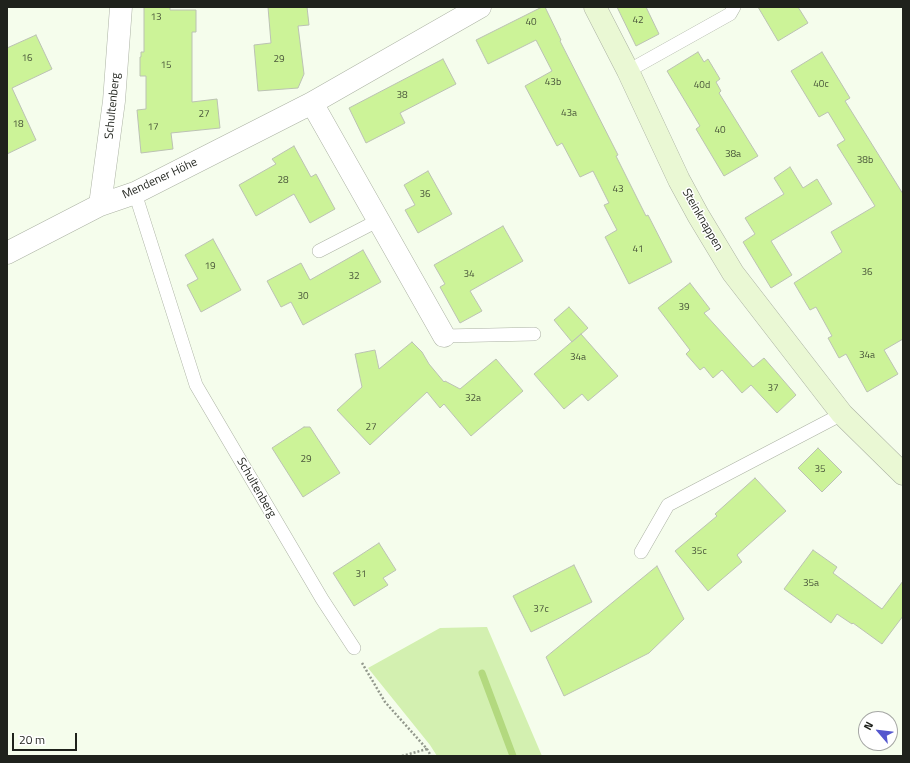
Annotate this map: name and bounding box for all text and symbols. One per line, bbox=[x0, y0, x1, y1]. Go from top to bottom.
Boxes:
house number: 13 bbox=[150, 12, 162, 24]
house number: 42 bbox=[632, 15, 644, 27]
house number: 40 bbox=[525, 17, 537, 29]
house number: 16 bbox=[21, 53, 33, 65]
house number: 29 bbox=[273, 54, 285, 66]
house number: 15 bbox=[160, 60, 172, 72]
street label: Schultenberg bbox=[102, 72, 124, 140]
house number: 43b bbox=[545, 77, 561, 89]
house number: 40c bbox=[813, 79, 829, 91]
house number: 40d bbox=[694, 80, 710, 92]
house number: 38 bbox=[396, 90, 408, 102]
house number: 43a bbox=[561, 108, 577, 120]
house number: 27 bbox=[198, 109, 210, 121]
house number: 18 bbox=[12, 119, 24, 131]
house number: 17 bbox=[147, 122, 159, 134]
house number: 40 bbox=[714, 125, 726, 137]
house number: 38a bbox=[725, 149, 741, 161]
street label: Mendener Höhe bbox=[120, 155, 200, 203]
house number: 38b bbox=[857, 155, 873, 167]
house number: 28 bbox=[277, 175, 289, 187]
house number: 43 bbox=[612, 184, 624, 196]
street label: Steinknappen bbox=[678, 186, 726, 254]
house number: 36 bbox=[419, 189, 431, 201]
house number: 41 bbox=[632, 244, 644, 256]
house number: 19 bbox=[204, 261, 216, 273]
house number: 36 bbox=[861, 267, 873, 279]
house number: 34 bbox=[463, 269, 475, 281]
house number: 32 bbox=[348, 271, 360, 283]
house number: 30 bbox=[297, 291, 309, 303]
house number: 39 bbox=[678, 302, 690, 314]
house number: 34a bbox=[859, 350, 875, 362]
house number: 34a bbox=[570, 352, 586, 364]
house number: 37 bbox=[767, 383, 779, 395]
house number: 32a bbox=[465, 393, 481, 405]
house number: 27 bbox=[365, 422, 377, 434]
house number: 29 bbox=[300, 454, 312, 466]
street label: Schultenberg bbox=[233, 456, 279, 520]
house number: 35 bbox=[814, 464, 826, 476]
house number: 35c bbox=[691, 546, 707, 558]
house number: 31 bbox=[355, 569, 367, 581]
house number: 35a bbox=[803, 578, 819, 590]
house number: 37c bbox=[533, 604, 549, 616]
north arrow bbox=[858, 711, 898, 751]
text: N bbox=[859, 719, 877, 733]
scale bar bbox=[14, 725, 79, 751]
text: 20 m bbox=[19, 730, 45, 749]

